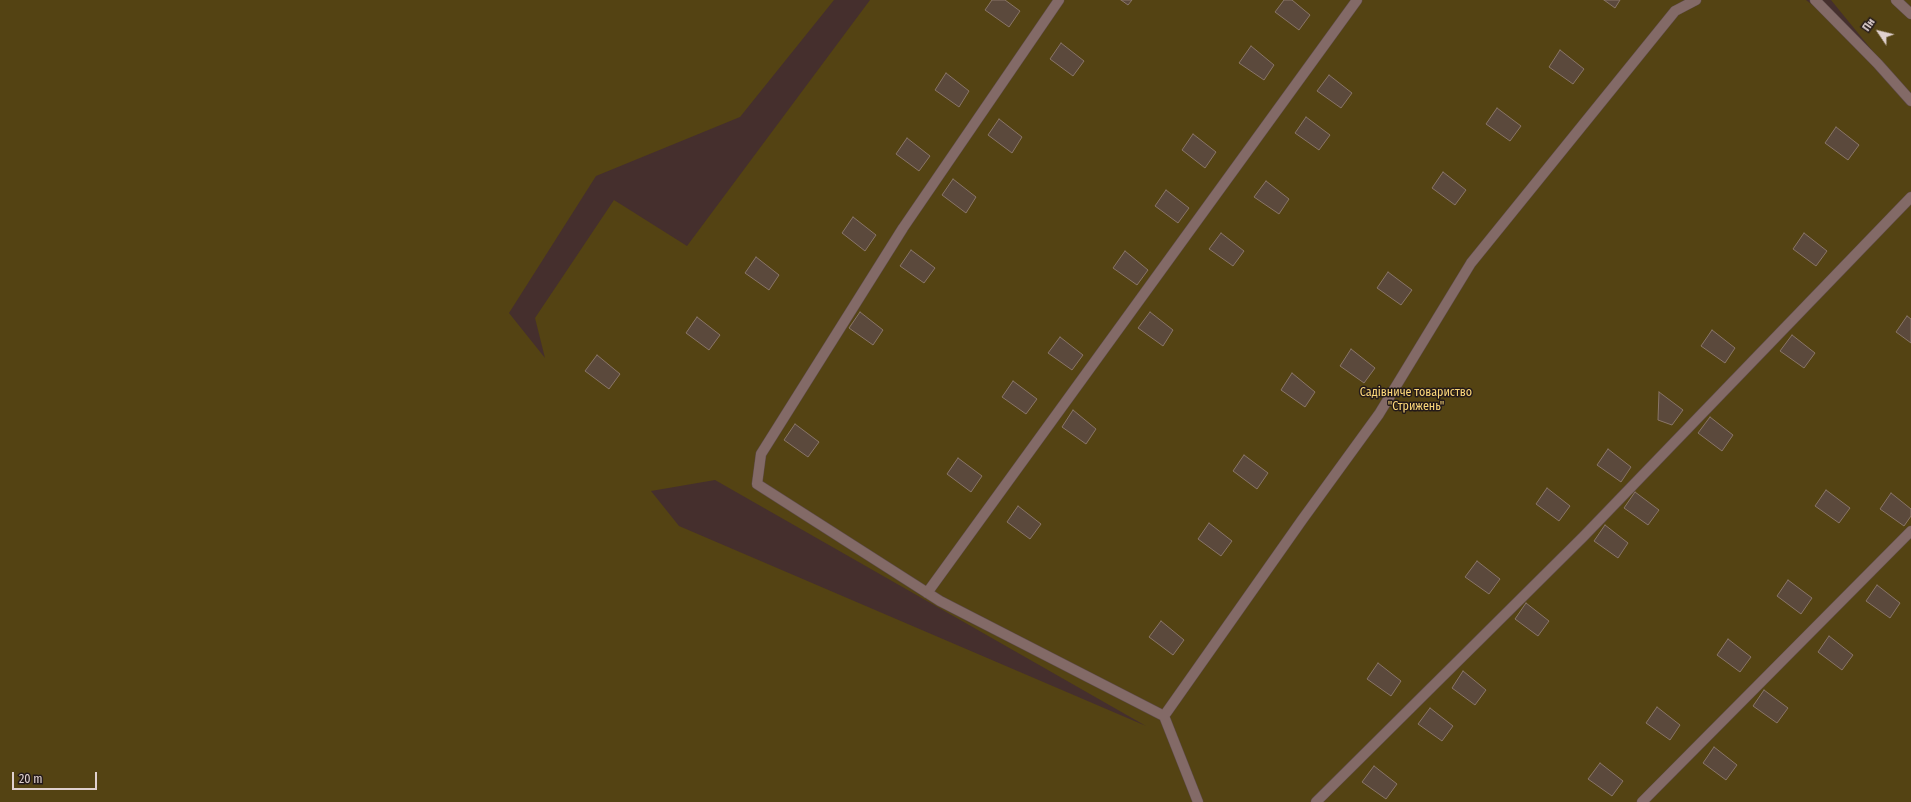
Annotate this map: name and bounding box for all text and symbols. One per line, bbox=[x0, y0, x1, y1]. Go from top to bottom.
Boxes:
north arrow bbox=[1859, 12, 1899, 52]
text: Пн bbox=[1860, 16, 1878, 34]
park label: Садівниче товариство "Стрижень" bbox=[1360, 386, 1472, 414]
scale bar bbox=[14, 764, 99, 790]
text: 20 m bbox=[19, 772, 43, 786]

